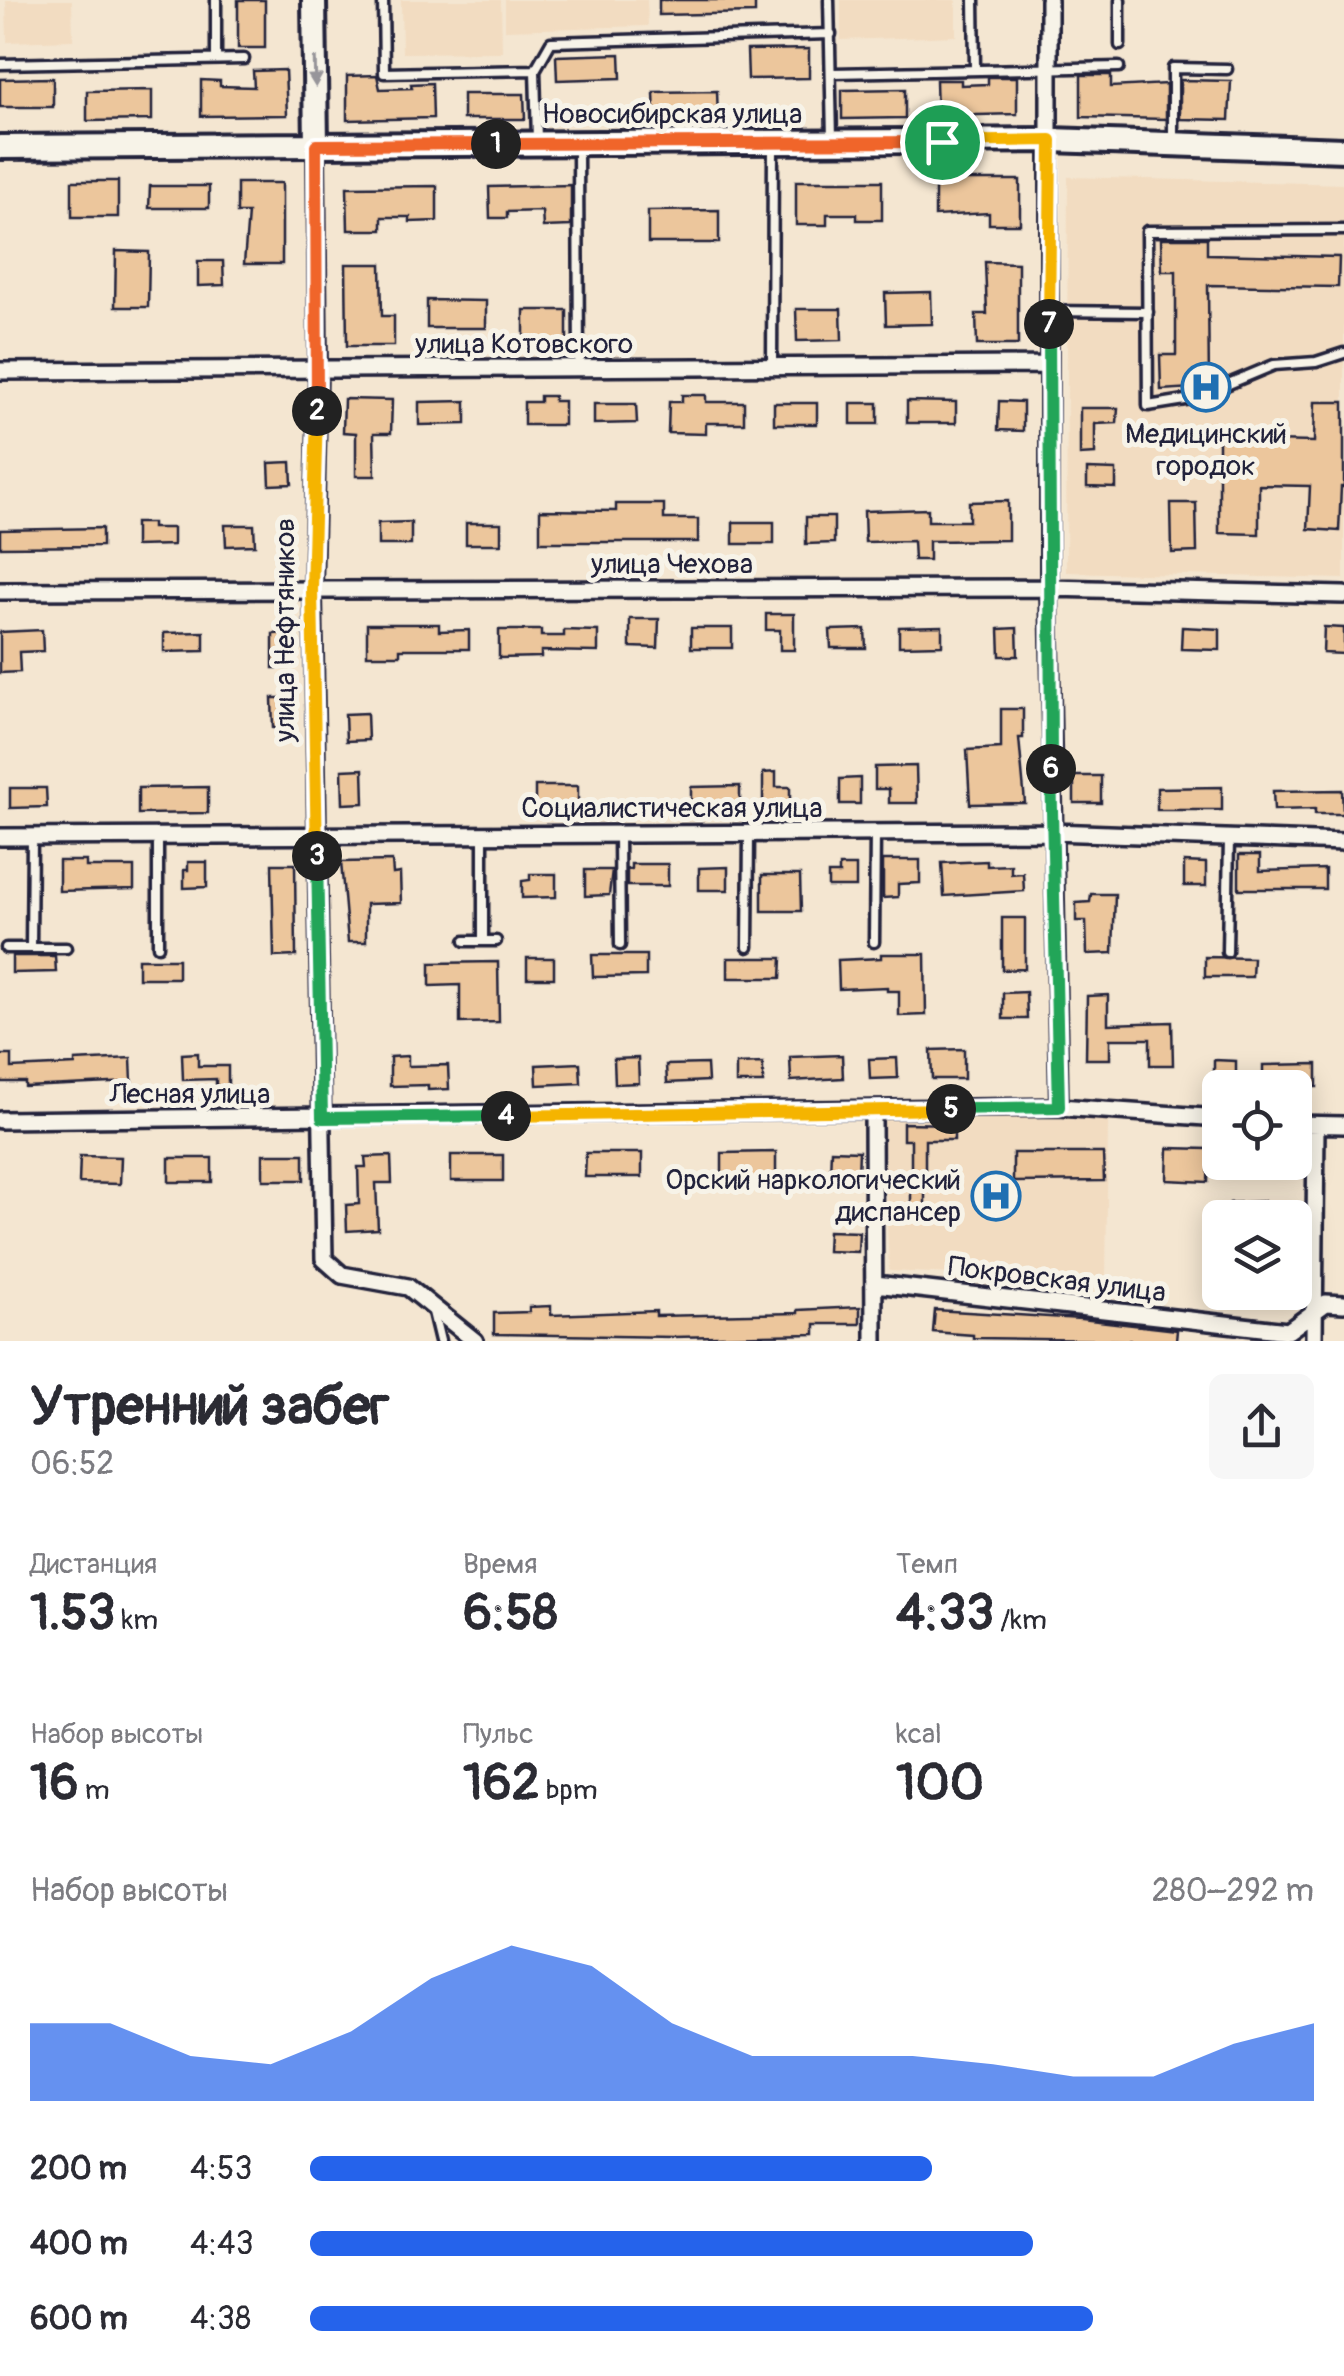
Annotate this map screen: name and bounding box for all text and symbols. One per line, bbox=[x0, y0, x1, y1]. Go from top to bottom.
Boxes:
one-way arrow bbox=[308, 57, 324, 89]
street label: Новосибирская улица bbox=[542, 97, 802, 132]
pin bbox=[900, 100, 985, 185]
icon: arrive bbox=[915, 115, 970, 170]
pin: 1 bbox=[471, 119, 521, 169]
text: 1 bbox=[491, 126, 501, 161]
pin: 7 bbox=[1024, 299, 1074, 349]
text: 7 bbox=[1042, 306, 1056, 341]
street label: улица Котовского bbox=[414, 327, 633, 362]
hospital icon: Медицинский городок bbox=[1180, 361, 1232, 413]
pin: 2 bbox=[292, 386, 342, 436]
text: 2 bbox=[309, 393, 325, 428]
place label: Медицинский городок bbox=[1125, 417, 1287, 484]
street label: улица Нефтяников bbox=[268, 518, 303, 743]
street label: улица Чехова bbox=[590, 547, 753, 582]
pin: 6 bbox=[1026, 744, 1076, 794]
text: 6 bbox=[1043, 751, 1059, 786]
street label: Социалистическая улица bbox=[521, 791, 823, 826]
pin: 3 bbox=[292, 831, 342, 881]
text: 3 bbox=[309, 838, 325, 873]
map controls bbox=[1202, 1070, 1312, 1310]
button: locate bbox=[1202, 1070, 1312, 1180]
street label: Лесная улица bbox=[109, 1077, 270, 1112]
pin: 5 bbox=[926, 1084, 976, 1134]
pin: 4 bbox=[481, 1091, 531, 1141]
text: 5 bbox=[943, 1091, 959, 1126]
text: 4 bbox=[498, 1098, 514, 1133]
place label: Орский наркологический диспансер bbox=[665, 1163, 961, 1230]
hospital icon: Орский наркологический диспансер bbox=[970, 1170, 1022, 1222]
button: layers bbox=[1202, 1200, 1312, 1310]
street label: Покровская улица bbox=[946, 1249, 1168, 1311]
text: Утренний забег bbox=[30, 1372, 389, 1441]
button: share bbox=[1209, 1374, 1314, 1479]
text: 06:52 bbox=[30, 1444, 114, 1484]
text: Дистанция bbox=[30, 1547, 157, 1582]
text: Время bbox=[463, 1547, 537, 1582]
text: Темп bbox=[896, 1547, 958, 1582]
text: 1.53 bbox=[30, 1582, 116, 1645]
text: 6:58 bbox=[463, 1582, 558, 1645]
text: 4:33 bbox=[896, 1582, 994, 1645]
text: km bbox=[116, 1603, 158, 1638]
text: /km bbox=[994, 1603, 1047, 1638]
text: Набор высоты bbox=[30, 1717, 203, 1752]
text: Пульс bbox=[463, 1717, 534, 1752]
text: kcal bbox=[896, 1717, 942, 1752]
text: 16 bbox=[30, 1752, 79, 1815]
text: 162 bbox=[463, 1752, 540, 1815]
text: 100 bbox=[896, 1752, 984, 1815]
text: m bbox=[79, 1773, 110, 1808]
text: bpm bbox=[540, 1773, 598, 1808]
text: Набор высоты bbox=[30, 1871, 228, 1911]
text: 280–292 m bbox=[1152, 1871, 1314, 1911]
text: 200 m bbox=[30, 2149, 127, 2189]
text: 4:53 bbox=[190, 2149, 252, 2189]
text: 400 m bbox=[30, 2224, 128, 2264]
text: 4:43 bbox=[190, 2224, 254, 2264]
text: 600 m bbox=[30, 2299, 128, 2339]
text: 4:38 bbox=[190, 2299, 251, 2339]

